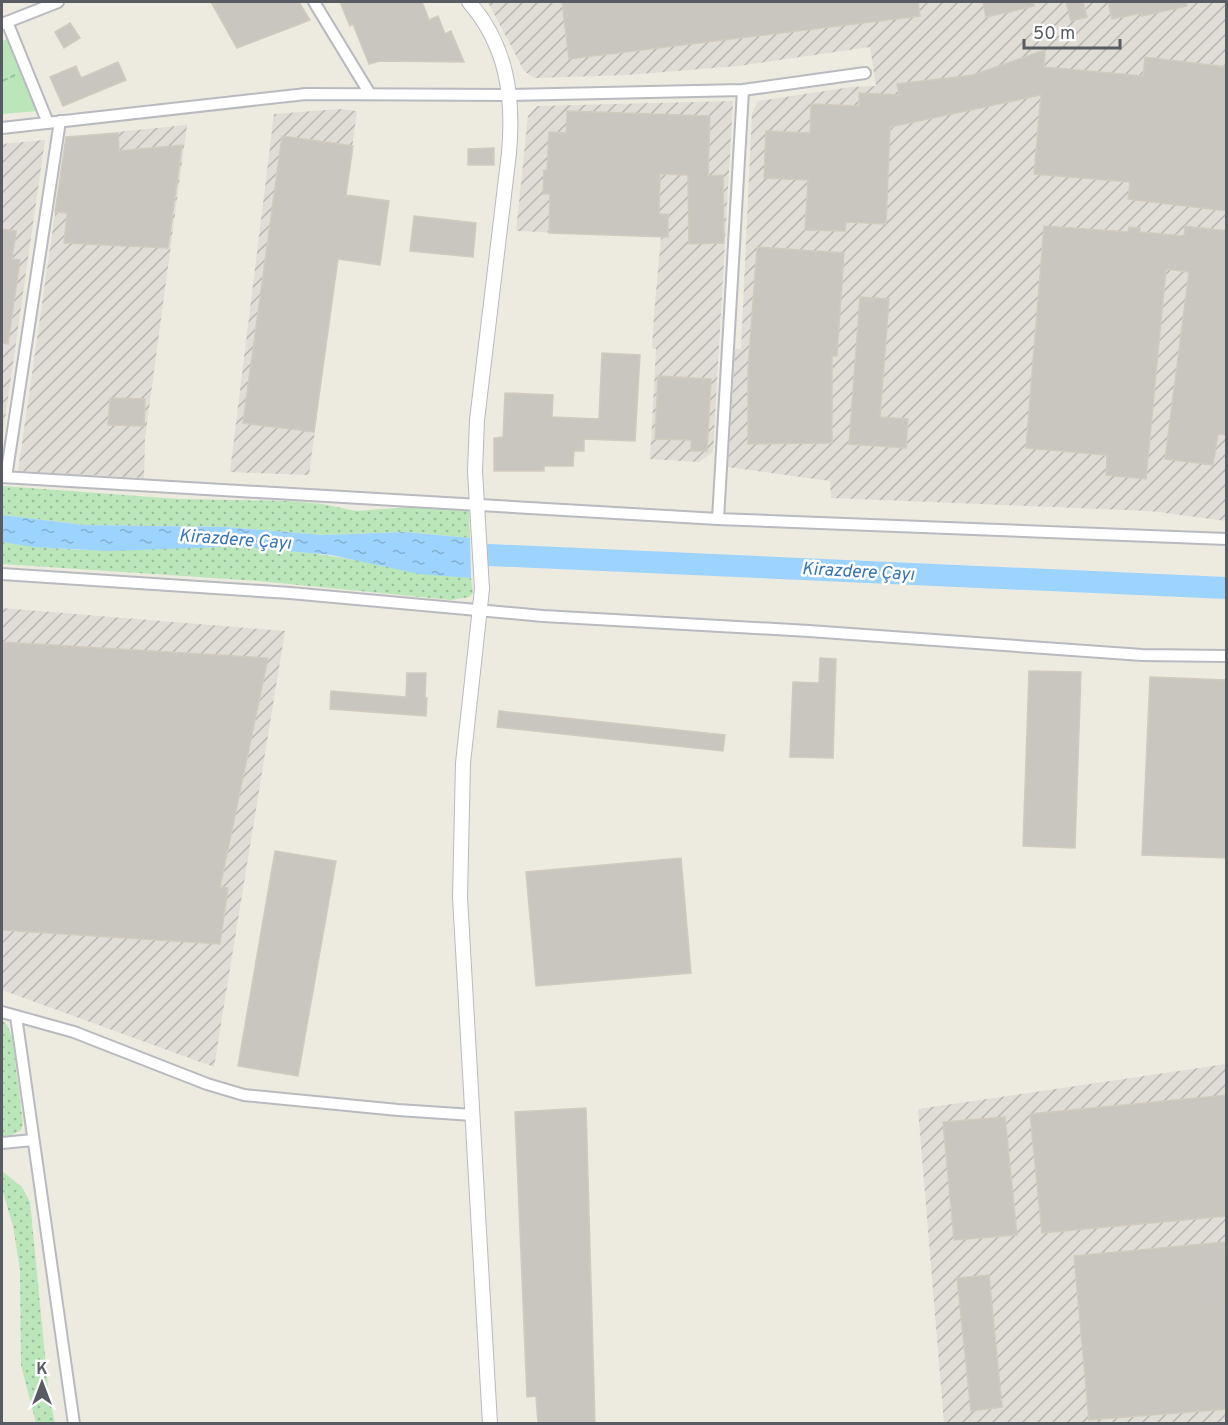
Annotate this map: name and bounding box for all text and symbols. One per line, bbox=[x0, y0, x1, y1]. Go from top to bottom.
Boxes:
scale bar bbox=[1024, 12, 1120, 50]
text: 50 m bbox=[1033, 23, 1075, 46]
water label: Kirazdere Çayı bbox=[178, 525, 292, 556]
water label: Kirazdere Çayı bbox=[801, 558, 915, 587]
north arrow bbox=[12, 1353, 72, 1413]
text: K bbox=[36, 1360, 48, 1380]

